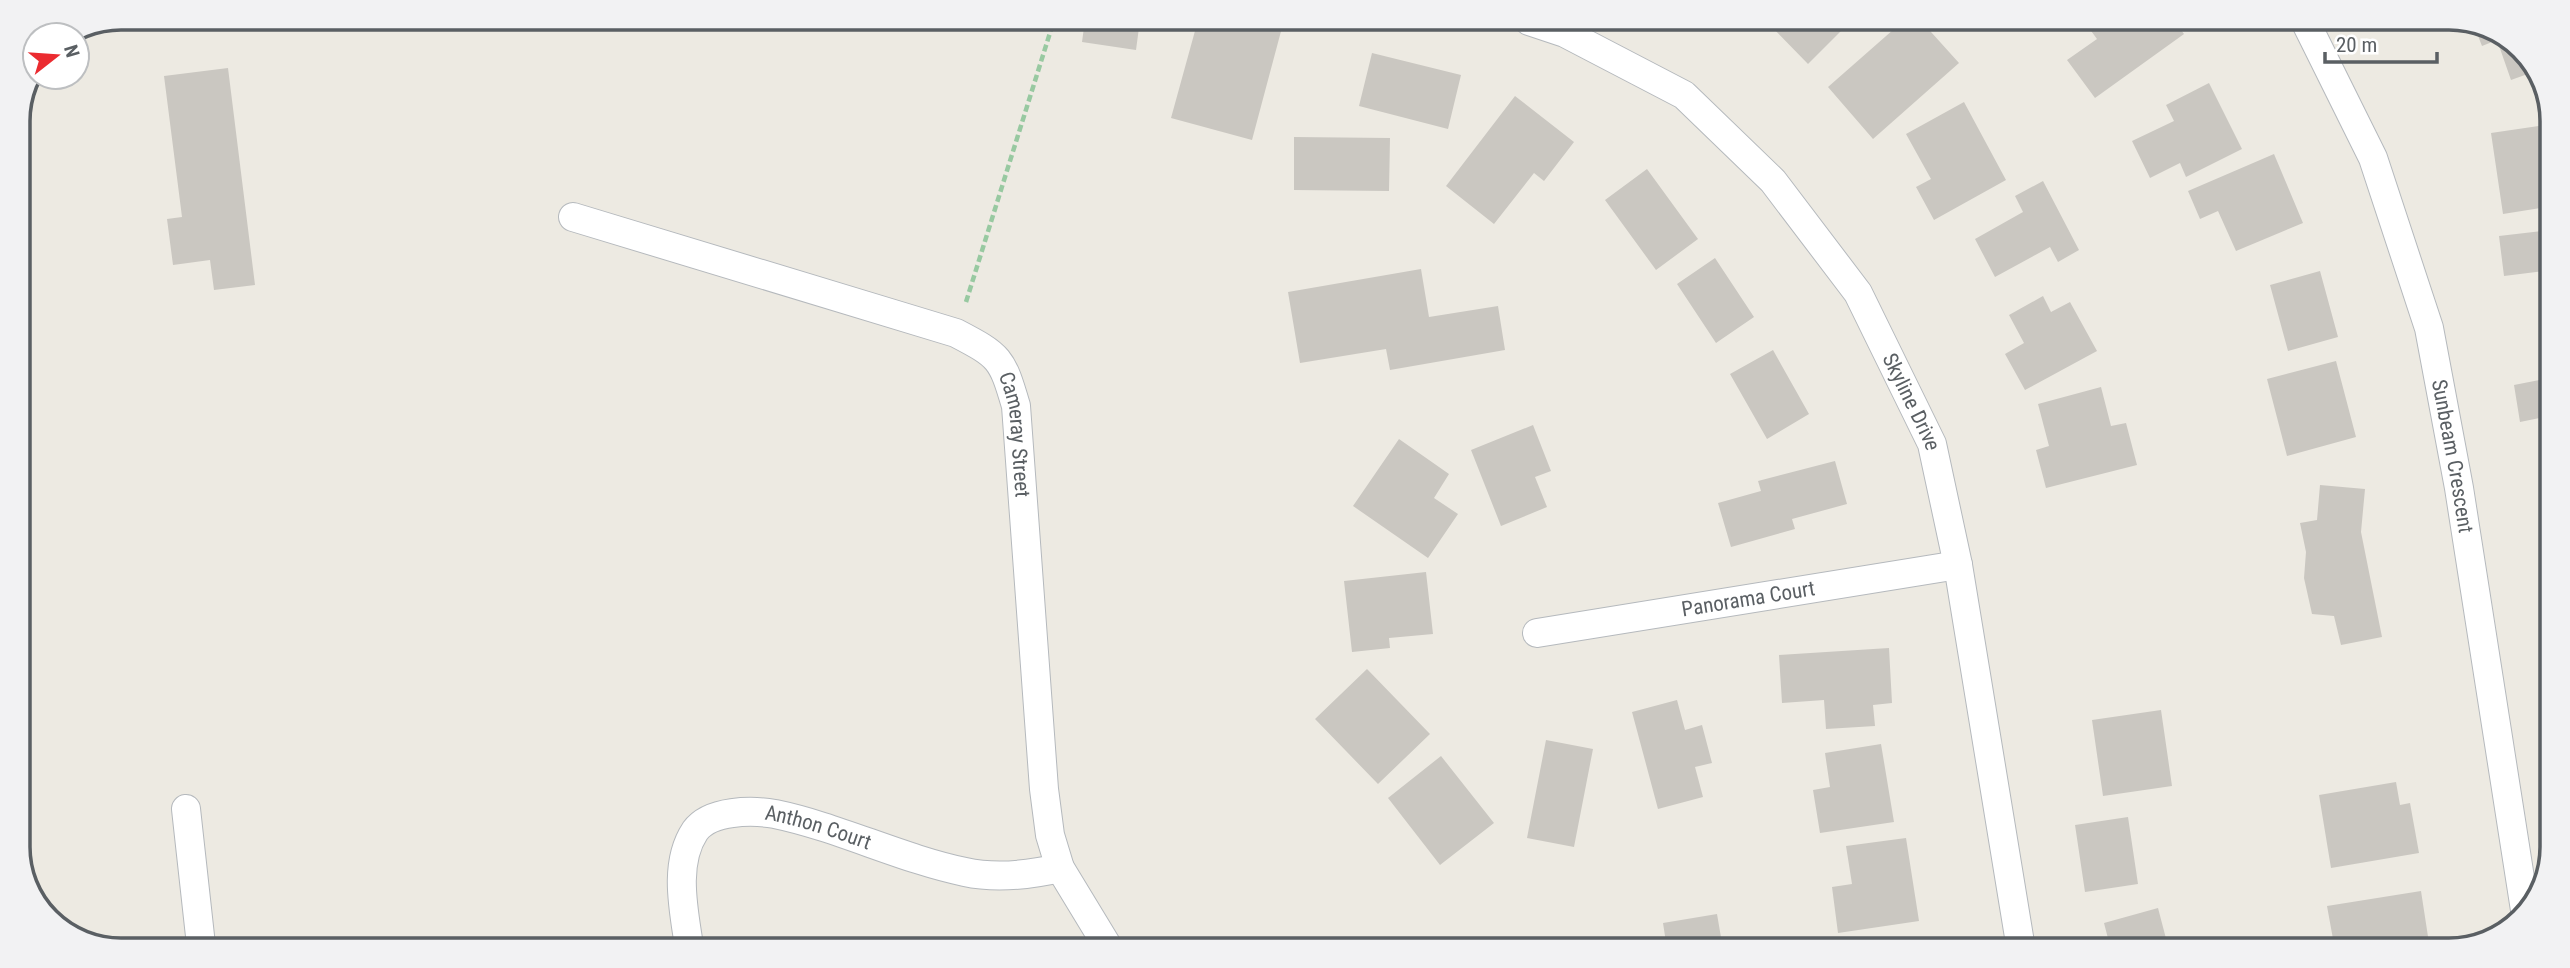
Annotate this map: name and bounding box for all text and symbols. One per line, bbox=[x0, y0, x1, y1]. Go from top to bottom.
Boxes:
north arrow bbox=[21, 21, 91, 91]
scale bar bbox=[2325, 21, 2437, 65]
text: 20 m bbox=[2336, 33, 2377, 57]
text: N bbox=[59, 42, 84, 60]
street label: Skyline Drive bbox=[1877, 349, 1945, 453]
street label: Cameray Street bbox=[994, 369, 1035, 498]
street label: Sunbeam Crescent bbox=[2427, 377, 2478, 535]
street label: Panorama Court bbox=[1680, 576, 1817, 621]
street label: Anthon Court bbox=[763, 801, 874, 854]

